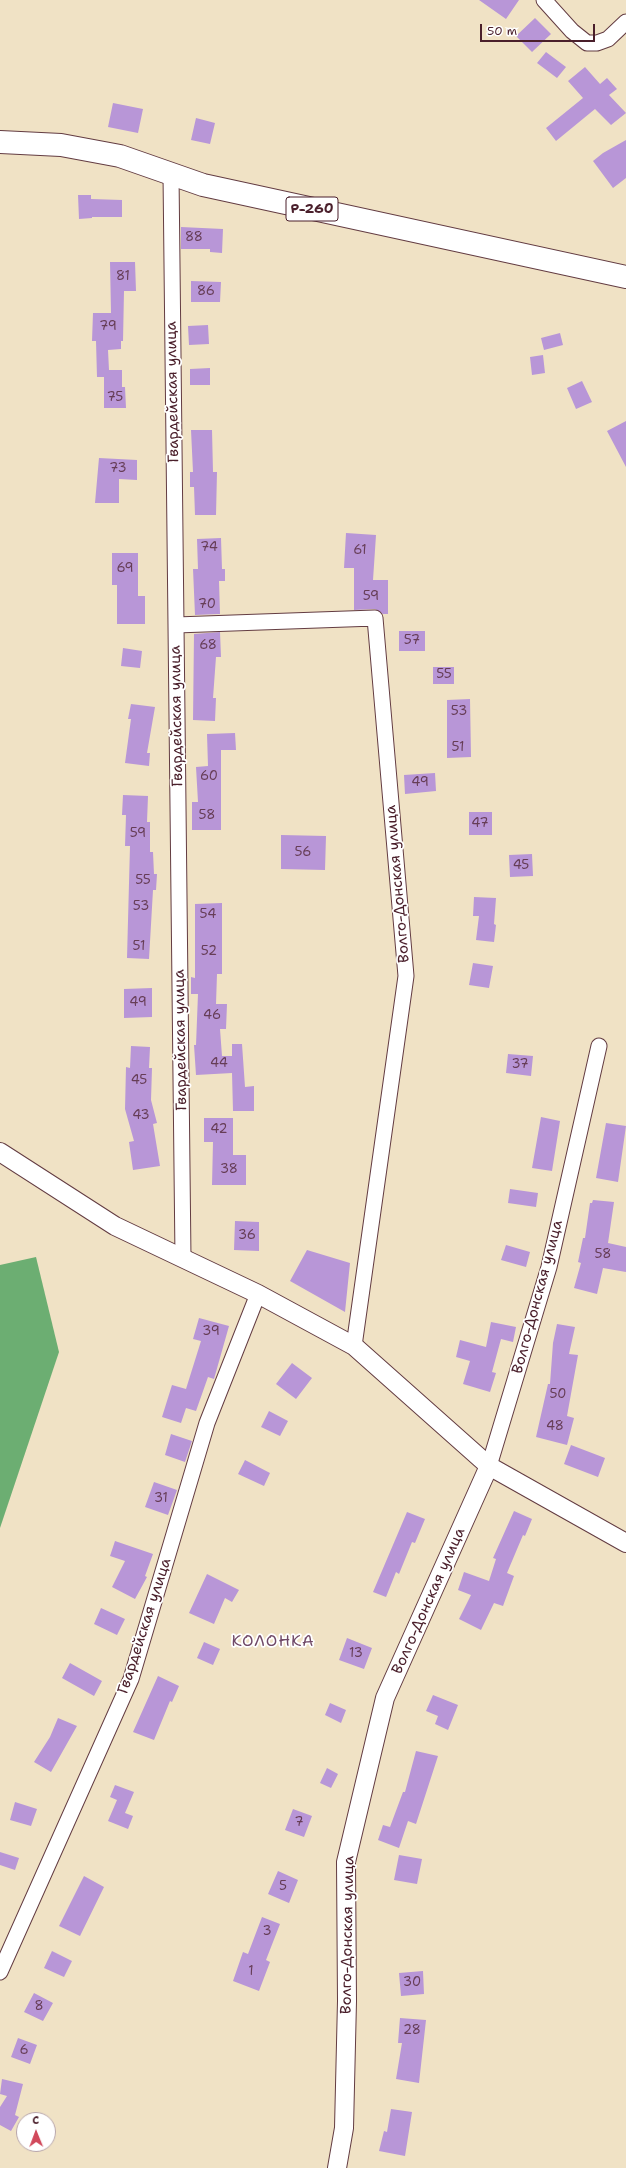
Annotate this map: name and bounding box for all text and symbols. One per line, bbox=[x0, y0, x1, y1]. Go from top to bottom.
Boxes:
scale bar bbox=[482, 16, 597, 42]
text: 50 m bbox=[487, 23, 517, 39]
road number: Р-260 bbox=[286, 197, 338, 221]
house number: 88 bbox=[185, 230, 203, 246]
house number: 81 bbox=[116, 269, 130, 285]
house number: 86 bbox=[197, 284, 215, 300]
house number: 79 bbox=[99, 319, 117, 335]
street label: Гвардейская улица bbox=[163, 321, 183, 463]
house number: 75 bbox=[107, 390, 123, 406]
house number: 73 bbox=[109, 461, 127, 477]
house number: 74 bbox=[200, 540, 218, 556]
house number: 61 bbox=[353, 543, 367, 559]
house number: 69 bbox=[116, 561, 134, 577]
house number: 59 bbox=[363, 589, 379, 605]
house number: 70 bbox=[198, 597, 216, 613]
house number: 57 bbox=[404, 633, 420, 649]
house number: 68 bbox=[199, 638, 217, 654]
street label: Гвардейская улица bbox=[167, 645, 187, 787]
house number: 55 bbox=[436, 667, 452, 683]
house number: 53 bbox=[451, 704, 467, 720]
house number: 51 bbox=[452, 740, 464, 756]
house number: 60 bbox=[200, 769, 218, 785]
house number: 49 bbox=[411, 775, 429, 791]
street label: Волго-Донская улица bbox=[382, 804, 414, 964]
house number: 58 bbox=[199, 808, 215, 824]
house number: 47 bbox=[471, 816, 489, 832]
house number: 59 bbox=[130, 826, 146, 842]
house number: 56 bbox=[295, 845, 311, 861]
house number: 45 bbox=[513, 858, 529, 874]
house number: 55 bbox=[135, 873, 151, 889]
house number: 53 bbox=[133, 899, 149, 915]
house number: 54 bbox=[200, 907, 216, 923]
house number: 51 bbox=[133, 939, 145, 955]
house number: 52 bbox=[201, 944, 217, 960]
street label: Гвардейская улица bbox=[171, 969, 191, 1111]
house number: 49 bbox=[129, 995, 147, 1011]
house number: 46 bbox=[203, 1008, 221, 1024]
house number: 44 bbox=[210, 1056, 228, 1072]
house number: 37 bbox=[511, 1057, 529, 1073]
house number: 45 bbox=[131, 1073, 147, 1089]
house number: 43 bbox=[132, 1108, 150, 1124]
house number: 42 bbox=[210, 1122, 228, 1138]
house number: 38 bbox=[220, 1162, 238, 1178]
street label: Волго-Донская улица bbox=[509, 1218, 567, 1376]
house number: 36 bbox=[238, 1228, 256, 1244]
house number: 58 bbox=[595, 1247, 611, 1263]
house number: 39 bbox=[202, 1324, 220, 1340]
house number: 50 bbox=[550, 1387, 566, 1403]
house number: 48 bbox=[546, 1419, 564, 1435]
house number: 31 bbox=[154, 1491, 168, 1507]
street label: Волго-Донская улица bbox=[389, 1525, 469, 1677]
street label: Гвардейская улица bbox=[115, 1556, 175, 1696]
district label: КОЛОНКА bbox=[231, 1632, 315, 1652]
house number: 13 bbox=[349, 1646, 363, 1662]
house number: 7 bbox=[294, 1815, 304, 1831]
street label: Волго-Донская улица bbox=[338, 1856, 358, 2014]
house number: 5 bbox=[279, 1879, 287, 1895]
house number: 3 bbox=[262, 1924, 272, 1940]
house number: 1 bbox=[248, 1964, 254, 1980]
house number: 30 bbox=[403, 1975, 421, 1991]
house number: 8 bbox=[34, 1999, 44, 2015]
house number: 28 bbox=[403, 2023, 421, 2039]
house number: 6 bbox=[19, 2043, 29, 2059]
north arrow bbox=[16, 2112, 56, 2152]
text: С bbox=[32, 2113, 39, 2128]

